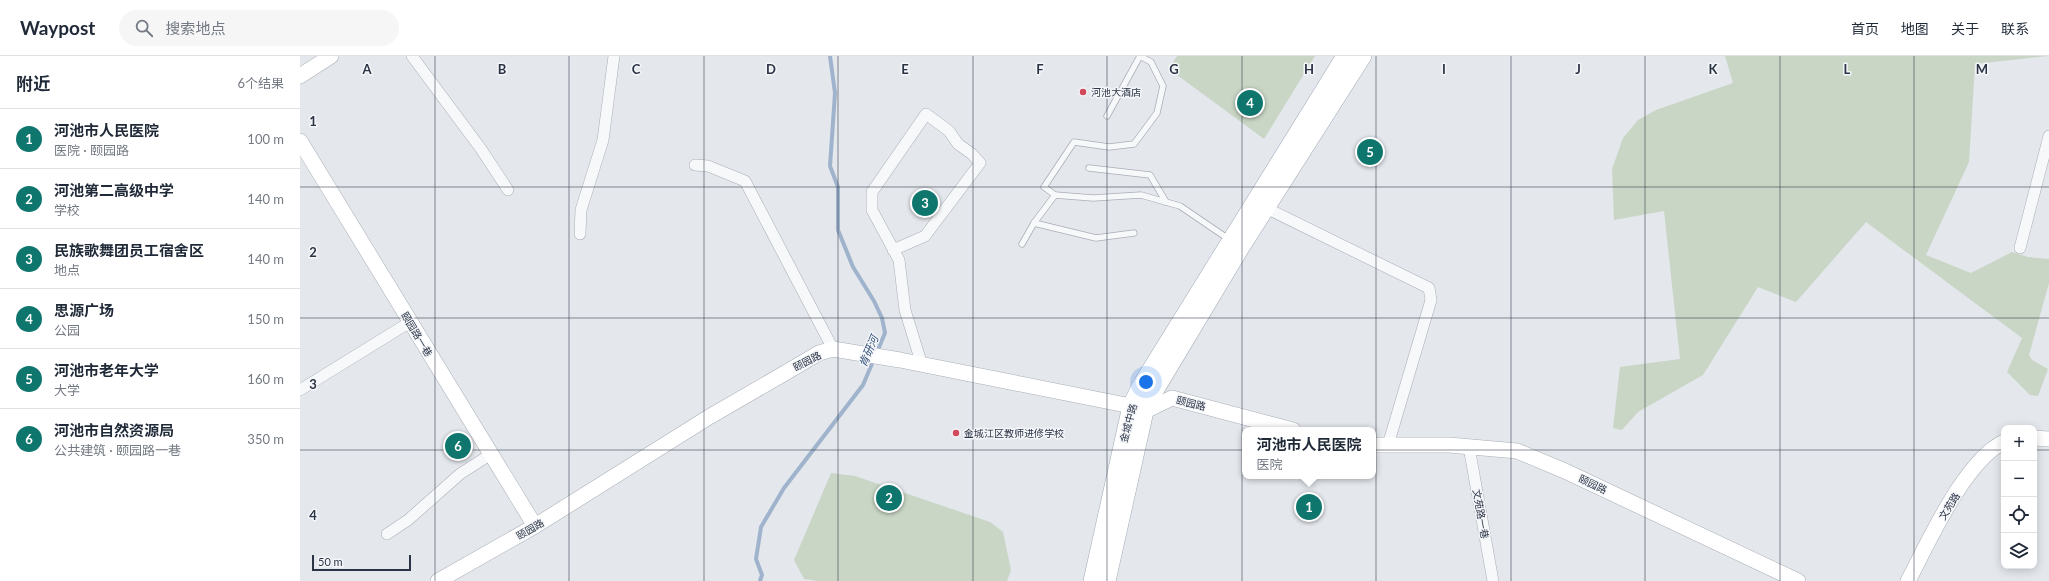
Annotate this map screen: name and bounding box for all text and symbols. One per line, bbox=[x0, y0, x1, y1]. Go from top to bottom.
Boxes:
search box bbox=[119, 10, 399, 46]
text: Waypost bbox=[20, 16, 95, 39]
icon: search bbox=[133, 17, 155, 39]
text: 搜索地点 bbox=[165, 19, 225, 37]
text: 首页 bbox=[1851, 20, 1879, 37]
text: 地图 bbox=[1901, 20, 1929, 37]
text: 关于 bbox=[1951, 20, 1979, 37]
text: 联系 bbox=[2001, 20, 2029, 37]
text: A bbox=[361, 61, 372, 77]
text: B bbox=[498, 61, 507, 77]
text: C bbox=[632, 61, 641, 77]
text: D bbox=[766, 61, 776, 77]
text: E bbox=[901, 61, 909, 77]
text: F bbox=[1036, 61, 1044, 77]
text: G bbox=[1169, 61, 1179, 77]
text: H bbox=[1304, 61, 1314, 77]
text: I bbox=[1442, 61, 1446, 77]
text: J bbox=[1575, 61, 1581, 77]
text: K bbox=[1709, 61, 1719, 77]
text: L bbox=[1844, 61, 1851, 77]
text: M bbox=[1976, 61, 1988, 77]
text: 附近 bbox=[16, 73, 50, 94]
text: 6个结果 bbox=[237, 75, 284, 91]
place label: 河池大酒店 bbox=[1091, 86, 1141, 98]
marker: 河池大酒店 bbox=[1078, 87, 1088, 97]
pin: 4 bbox=[1237, 88, 1263, 118]
text: 1 bbox=[309, 113, 317, 129]
text: 河池市人民医院 bbox=[54, 121, 159, 139]
text: 1 bbox=[25, 131, 33, 147]
text: 100 m bbox=[247, 131, 284, 147]
pin: 5 bbox=[1357, 137, 1383, 167]
text: 医院 · 颐园路 bbox=[54, 142, 129, 158]
text: 河池第二高级中学 bbox=[54, 181, 174, 199]
pin: 3 bbox=[912, 188, 938, 218]
text: 2 bbox=[25, 191, 33, 207]
text: 140 m bbox=[247, 191, 284, 207]
text: 学校 bbox=[54, 202, 80, 218]
text: 民族歌舞团员工宿舍区 bbox=[54, 241, 204, 259]
text: 2 bbox=[309, 244, 317, 260]
text: 3 bbox=[25, 251, 33, 267]
text: 140 m bbox=[247, 251, 284, 267]
text: 地点 bbox=[54, 262, 80, 278]
text: 思源广场 bbox=[54, 301, 114, 319]
street label: 颐园路一巷 bbox=[399, 309, 435, 359]
text: 4 bbox=[25, 311, 33, 327]
text: 150 m bbox=[247, 311, 284, 327]
text: 公园 bbox=[54, 322, 80, 338]
water label: 肯研河 bbox=[856, 331, 881, 369]
street label: 颐园路 bbox=[791, 349, 823, 373]
text: 河池市老年大学 bbox=[54, 361, 159, 379]
text: 5 bbox=[25, 371, 33, 387]
text: 160 m bbox=[247, 371, 284, 387]
your location bbox=[1136, 372, 1156, 392]
text: 3 bbox=[309, 376, 317, 392]
text: 大学 bbox=[54, 382, 80, 398]
street label: 颐园路 bbox=[1175, 394, 1207, 412]
street label: 金城中路 bbox=[1117, 402, 1139, 444]
text: 河池市自然资源局 bbox=[54, 421, 174, 439]
map controls bbox=[2001, 425, 2037, 569]
button: + bbox=[2001, 425, 2037, 461]
place label: 金城江区教师进修学校 bbox=[964, 427, 1064, 439]
popup bbox=[1242, 427, 1376, 479]
marker: 金城江区教师进修学校 bbox=[951, 428, 961, 438]
text: 6 bbox=[25, 431, 33, 447]
text: 350 m bbox=[247, 431, 284, 447]
pin: 6 bbox=[445, 431, 471, 461]
text: 河池市人民医院 bbox=[1256, 435, 1362, 453]
text: 公共建筑 · 颐园路一巷 bbox=[54, 442, 181, 458]
text: 医院 bbox=[1256, 456, 1283, 472]
button: − bbox=[2001, 461, 2037, 497]
street label: 颐园路 bbox=[1577, 472, 1609, 496]
pin: 2 bbox=[876, 483, 902, 513]
street label: 文苑路一巷 bbox=[1471, 488, 1491, 540]
street label: 文苑路 bbox=[1936, 490, 1962, 522]
pin: 1 bbox=[1296, 492, 1322, 522]
button: locate bbox=[2001, 497, 2037, 533]
text: 4 bbox=[309, 507, 317, 523]
street label: 颐园路 bbox=[514, 516, 546, 542]
button: layers bbox=[2001, 533, 2037, 569]
scale bar bbox=[312, 553, 411, 572]
text: 50 m bbox=[318, 555, 343, 568]

